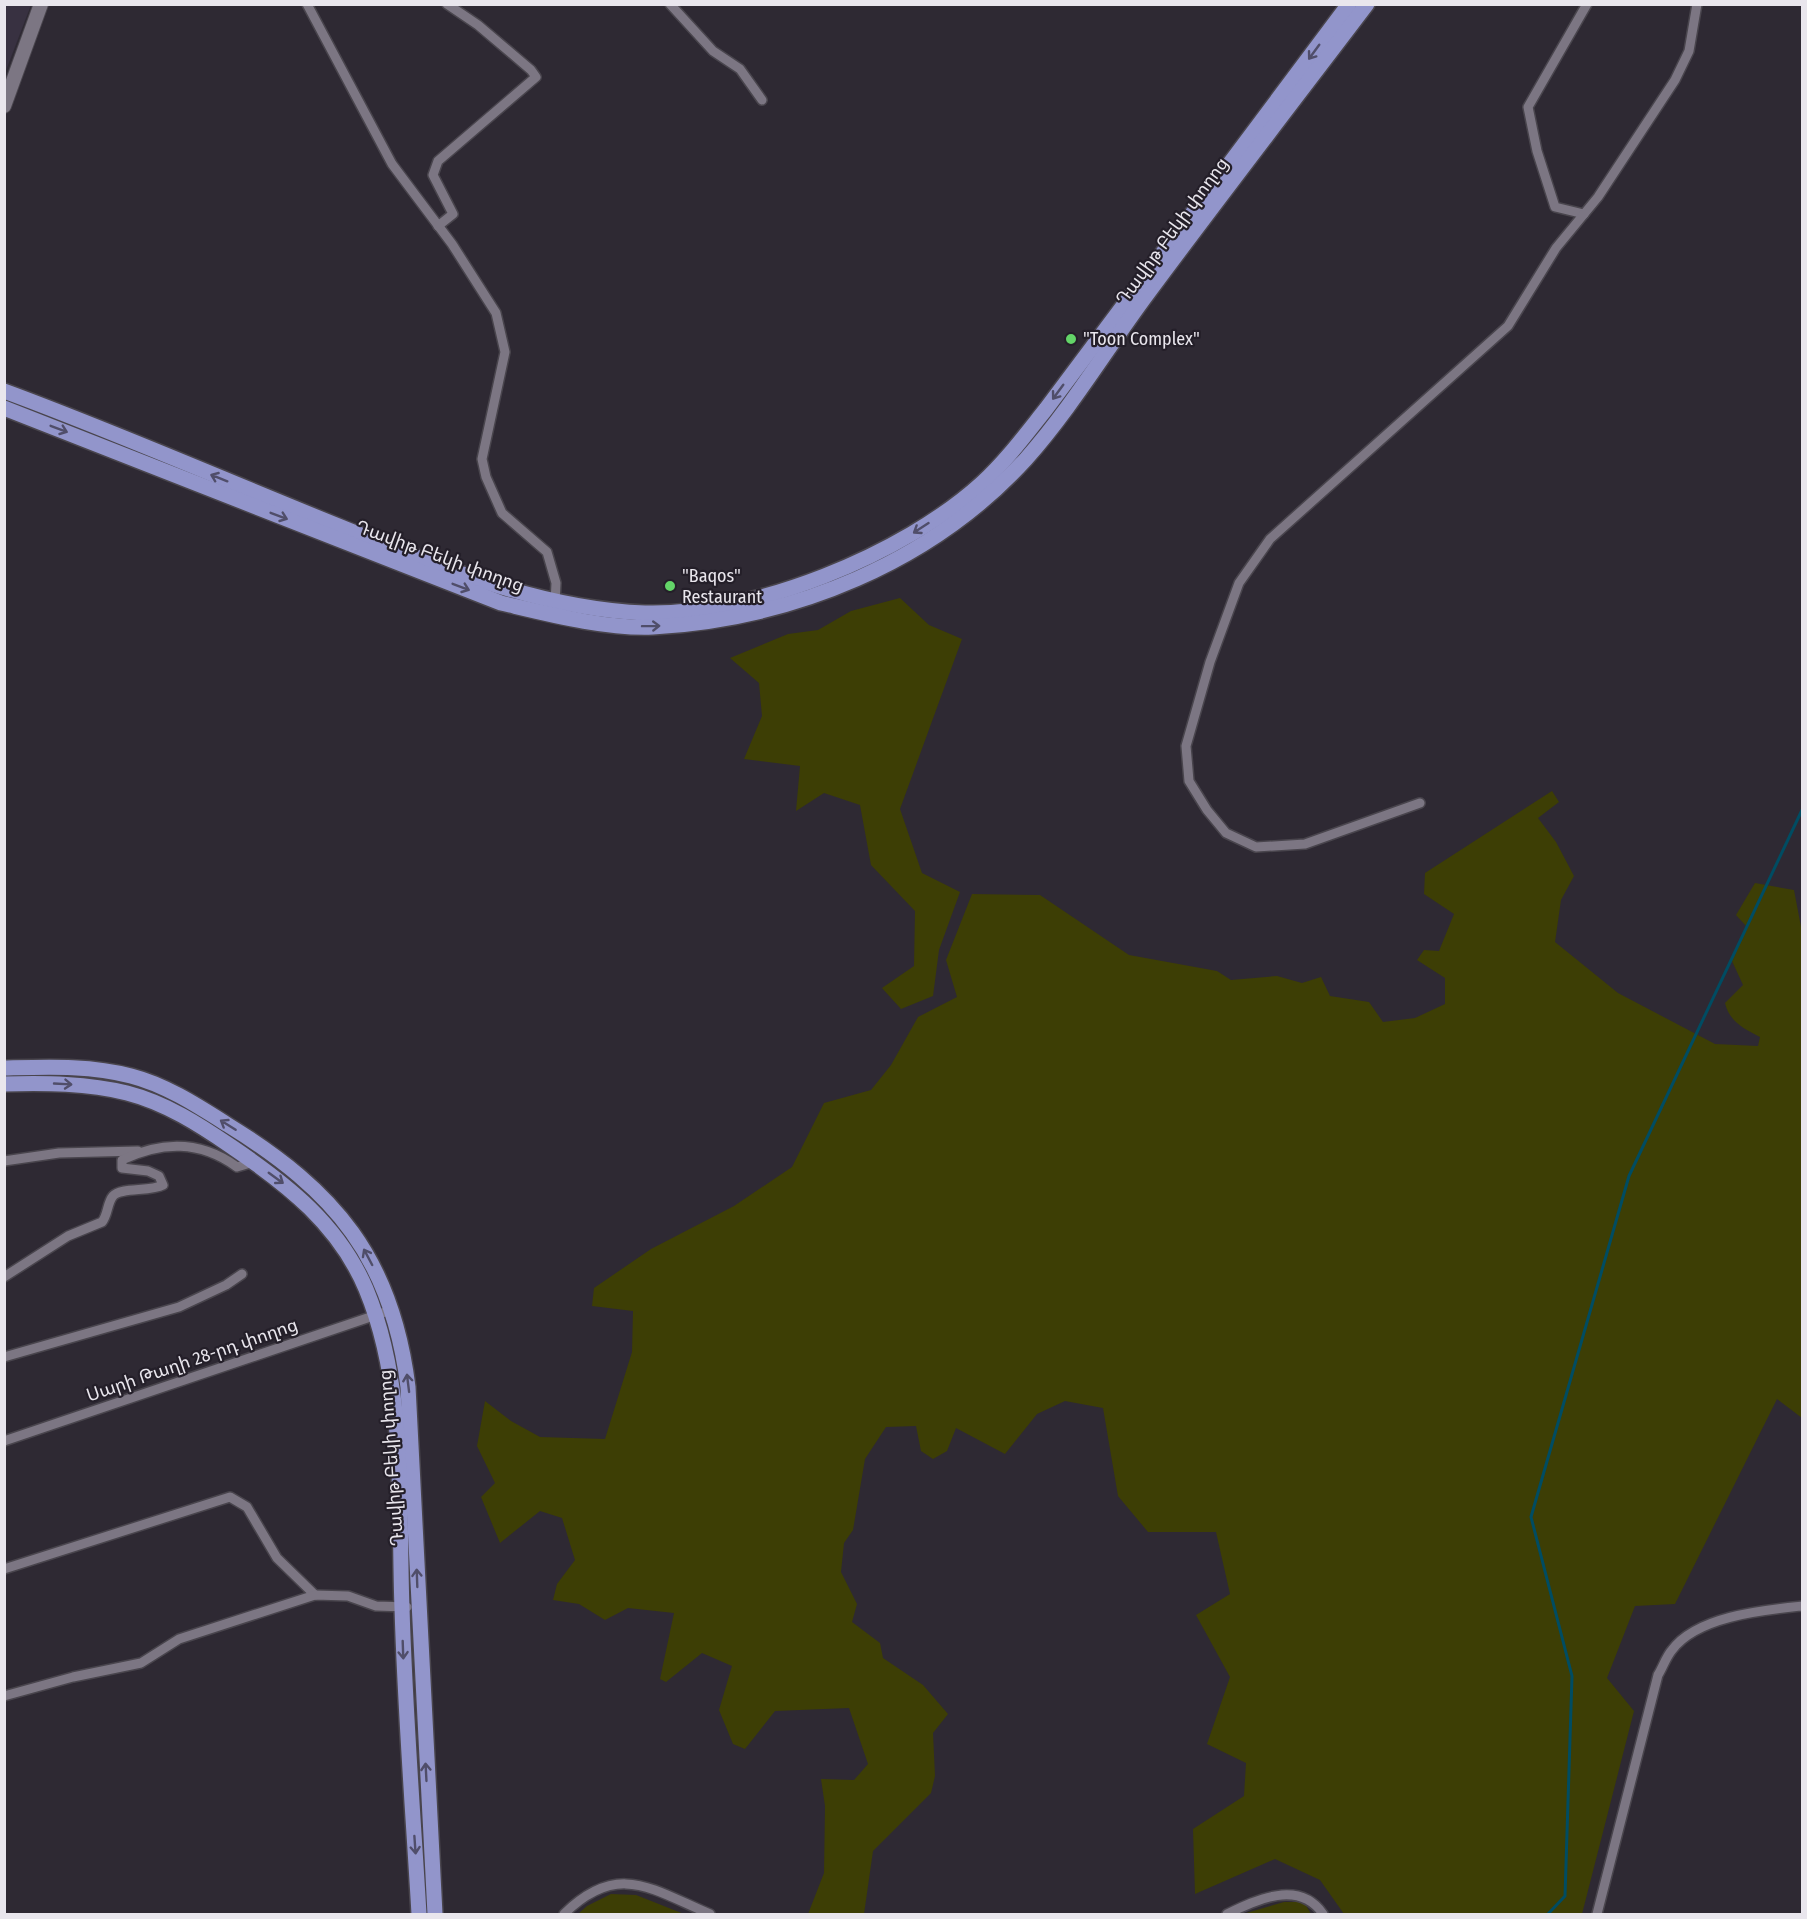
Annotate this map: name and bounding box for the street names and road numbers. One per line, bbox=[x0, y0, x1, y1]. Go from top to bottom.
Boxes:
street label: Դավիթ Բեկի փողոց bbox=[1111, 153, 1233, 309]
street label: Դավիթ Բեկի փողոց bbox=[353, 515, 527, 597]
street label: Սարի Թաղի 28-րդ փողոց bbox=[83, 1313, 301, 1407]
street label: Դավիթ Բեկի փողոց bbox=[374, 1369, 408, 1547]

